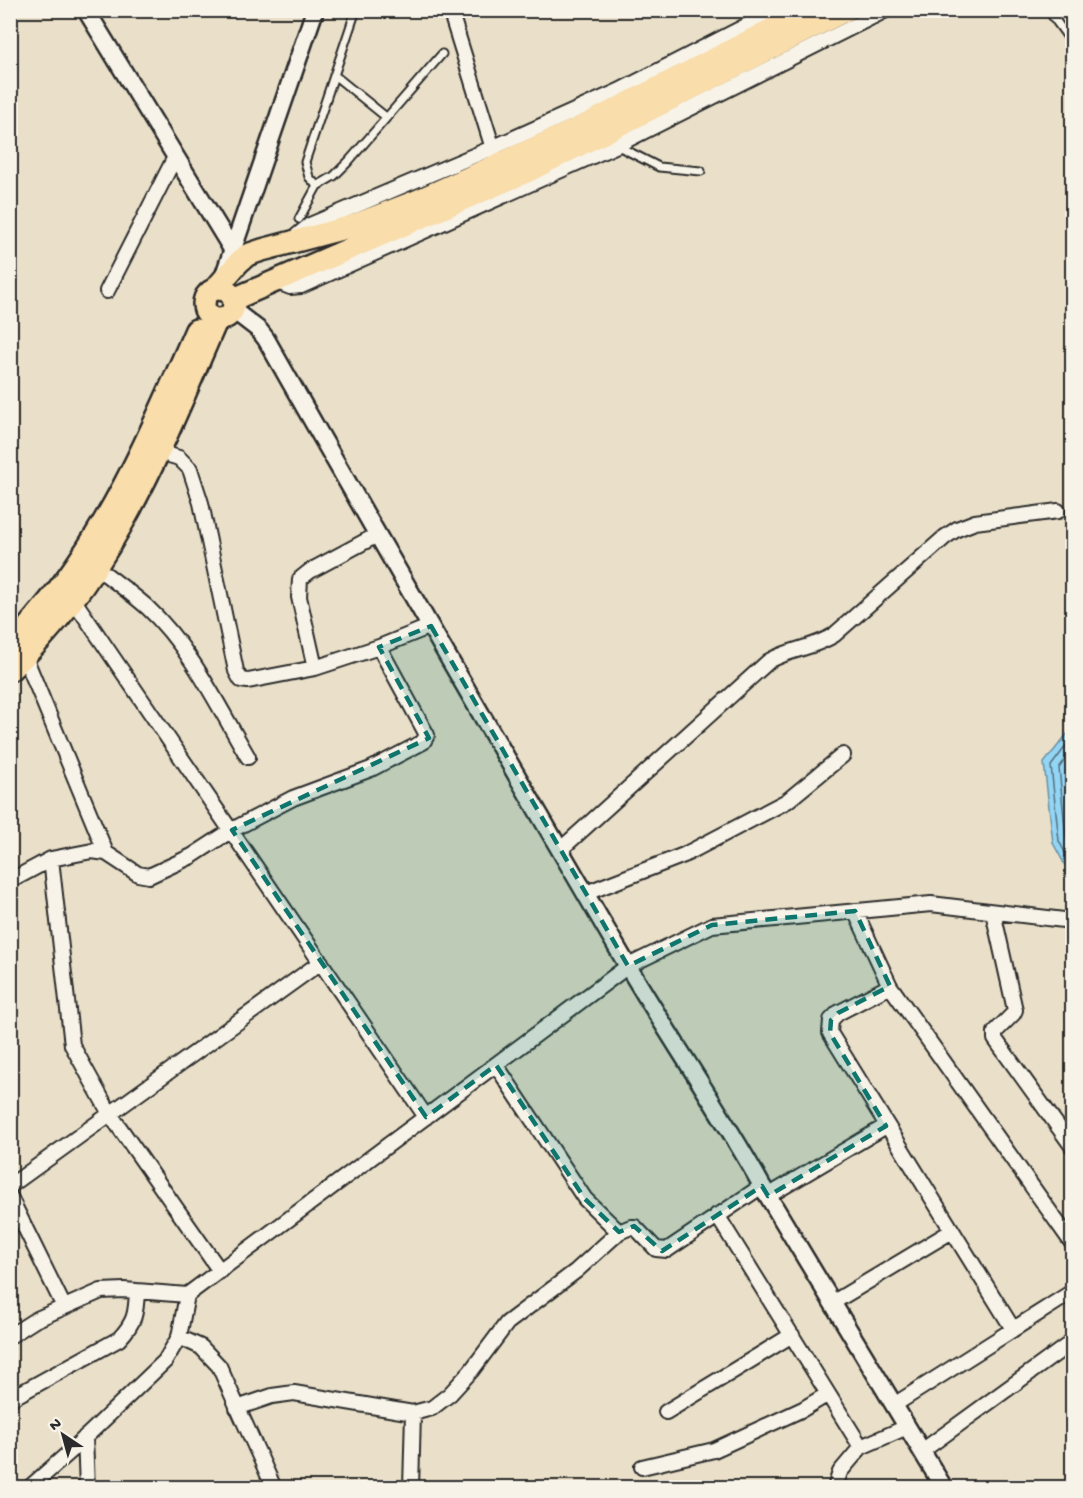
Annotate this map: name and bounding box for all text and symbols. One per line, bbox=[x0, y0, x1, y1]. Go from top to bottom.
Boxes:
north arrow bbox=[33, 1405, 93, 1465]
text: N bbox=[46, 1415, 66, 1436]

